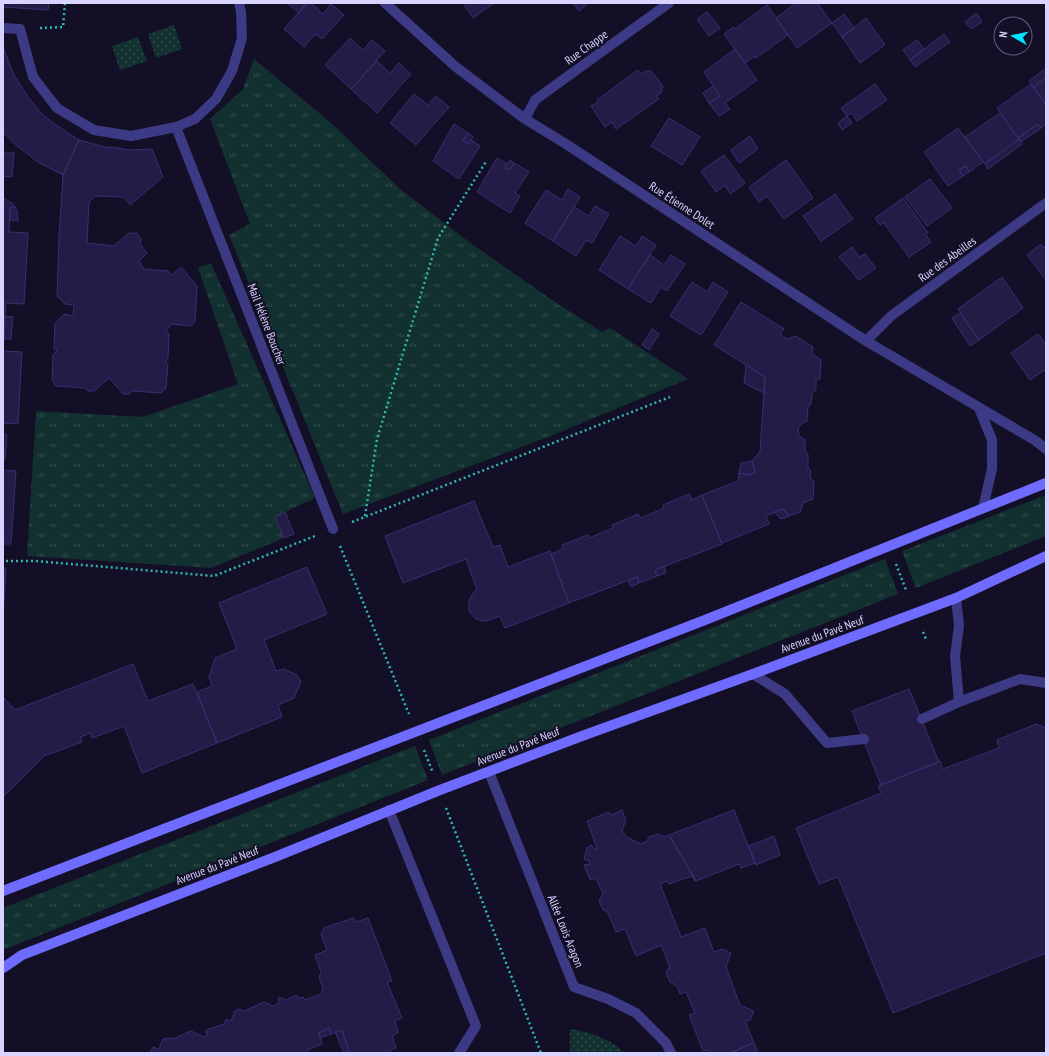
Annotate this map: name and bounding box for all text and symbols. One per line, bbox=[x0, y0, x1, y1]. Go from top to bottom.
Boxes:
north arrow bbox=[993, 16, 1033, 56]
street label: Rue Chappe bbox=[562, 26, 610, 68]
text: N bbox=[996, 30, 1011, 38]
street label: Rue Étienne Dolet bbox=[646, 178, 718, 232]
street label: Rue des Abeilles bbox=[915, 233, 979, 285]
street label: Mail Hélène Boucher bbox=[245, 281, 290, 368]
street label: Avenue du Pavé Neuf bbox=[778, 612, 867, 656]
street label: Avenue du Pavé Neuf bbox=[474, 723, 562, 769]
street label: Avenue du Pavé Neuf bbox=[173, 842, 261, 888]
street label: Allée Louis Aragon bbox=[545, 893, 587, 969]

